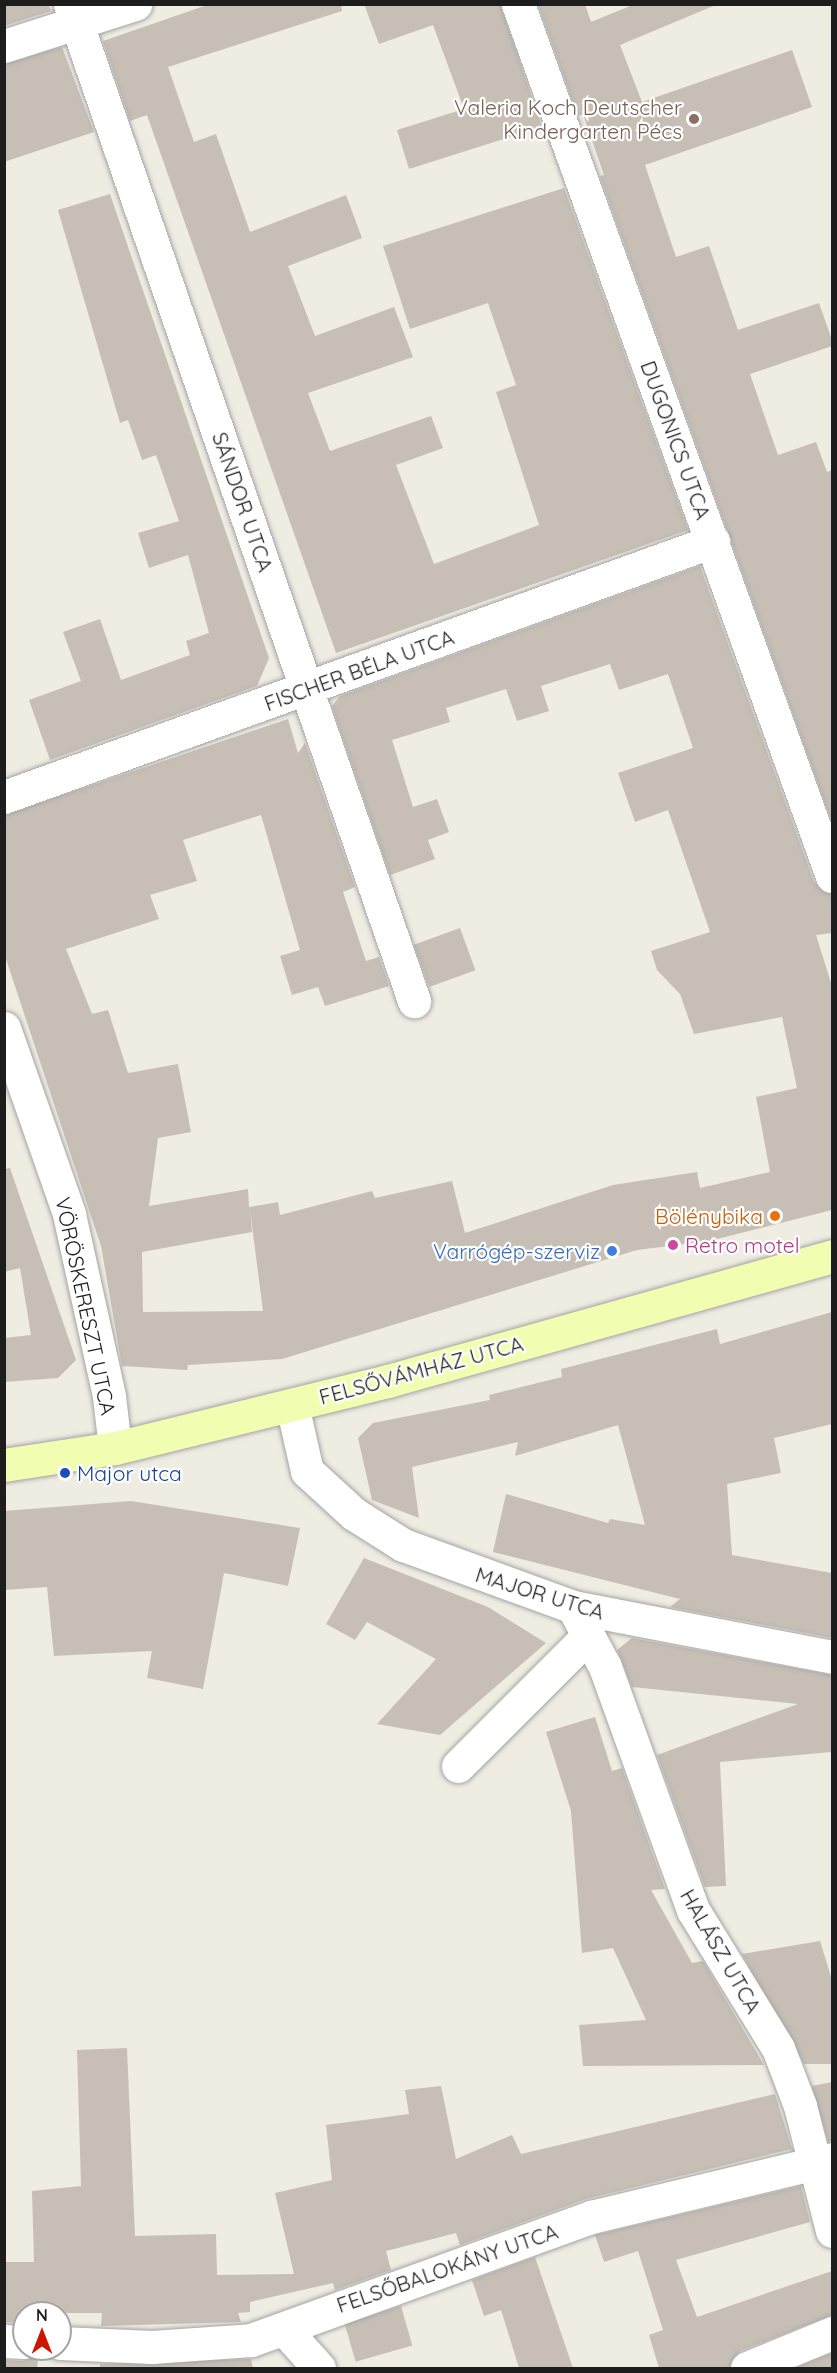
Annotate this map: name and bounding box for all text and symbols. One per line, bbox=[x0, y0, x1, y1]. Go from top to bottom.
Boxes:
place label: Valeria Koch Deutscher Kindergarten Pécs bbox=[454, 94, 682, 144]
marker: Valeria Koch Deutscher Kindergarten Pécs bbox=[687, 112, 701, 126]
street label: DUGONICS UTCA bbox=[636, 357, 716, 523]
street label: SÁNDOR UTCA bbox=[207, 429, 279, 575]
street label: FISCHER BÉLA UTCA bbox=[261, 624, 457, 716]
street label: VÖRÖSKERESZT UTCA bbox=[51, 1195, 121, 1417]
place label: Bölénybika bbox=[655, 1203, 763, 1229]
marker: Bölénybika bbox=[768, 1209, 782, 1223]
place label: Retro motel bbox=[685, 1232, 800, 1258]
place label: Varrógép-szerviz bbox=[433, 1238, 600, 1264]
marker: Retro motel bbox=[666, 1238, 680, 1252]
marker: Varrógép-szerviz bbox=[605, 1244, 619, 1258]
street label: FELSŐVÁMHÁZ UTCA bbox=[316, 1331, 526, 1409]
place label: Major utca bbox=[77, 1460, 182, 1486]
marker: Major utca bbox=[58, 1466, 72, 1480]
street label: MAJOR UTCA bbox=[473, 1561, 607, 1625]
street label: HALÁSZ UTCA bbox=[675, 1884, 767, 2018]
street label: FELSŐBALOKÁNY UTCA bbox=[333, 2218, 561, 2318]
north arrow bbox=[12, 2301, 72, 2361]
text: N bbox=[36, 2305, 48, 2325]

